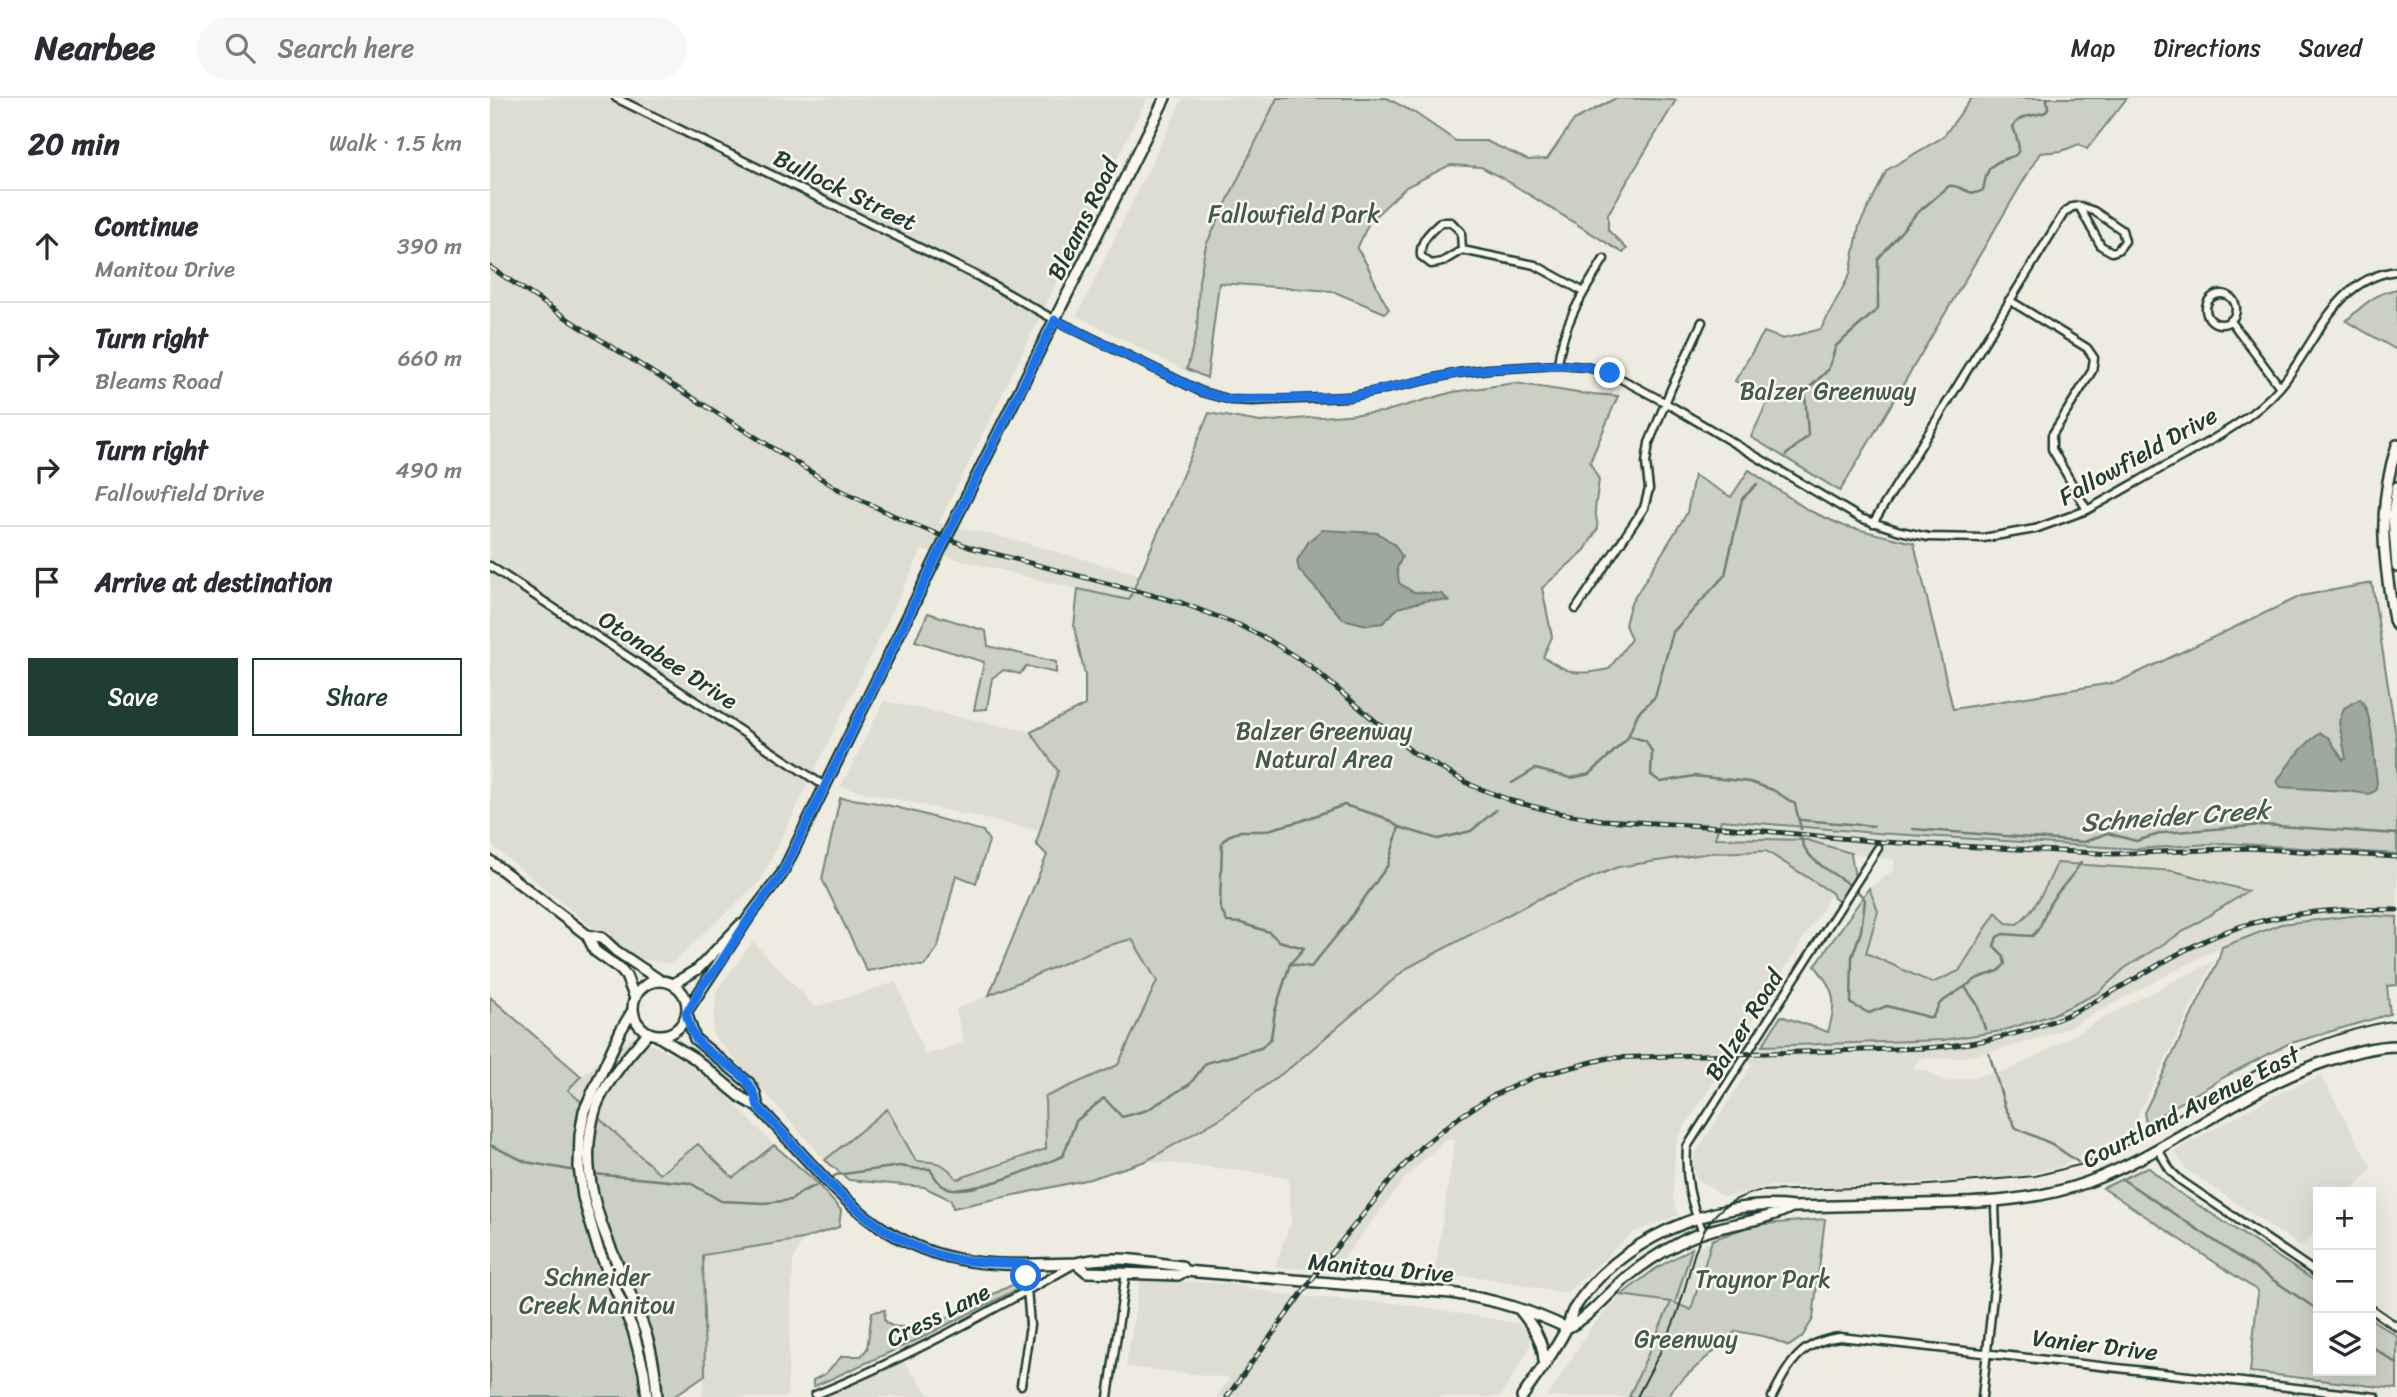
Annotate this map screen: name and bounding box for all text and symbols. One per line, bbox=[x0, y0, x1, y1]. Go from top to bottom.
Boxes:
search box bbox=[197, 17, 687, 80]
text: Nearbee bbox=[35, 19, 155, 77]
text: Search here bbox=[277, 25, 414, 71]
text: Map bbox=[2071, 27, 2115, 69]
text: Directions bbox=[2153, 27, 2261, 69]
text: Saved bbox=[2299, 27, 2362, 69]
icon: search bbox=[221, 29, 259, 67]
text: 20 min bbox=[28, 117, 120, 171]
text: Walk · 1.5 km bbox=[329, 123, 462, 164]
street label: Bullock Street bbox=[766, 137, 924, 243]
street label: Bleams Road bbox=[1035, 148, 1132, 288]
park label: Fallowfield Park bbox=[1208, 193, 1380, 235]
text: Continue bbox=[95, 203, 198, 249]
text: 390 m bbox=[397, 226, 462, 267]
icon: ahead bbox=[28, 227, 66, 265]
text: Manitou Drive bbox=[95, 249, 235, 290]
text: Turn right bbox=[95, 315, 208, 361]
text: 660 m bbox=[398, 338, 462, 379]
icon: right bbox=[28, 339, 66, 377]
route end bbox=[1594, 357, 1625, 388]
text: Bleams Road bbox=[95, 361, 222, 402]
park label: Balzer Greenway bbox=[1740, 370, 1917, 412]
street label: Fallowfield Drive bbox=[2050, 395, 2226, 517]
text: Turn right bbox=[95, 427, 208, 473]
text: 490 m bbox=[395, 450, 462, 491]
icon: right bbox=[28, 451, 66, 489]
text: Fallowfield Drive bbox=[95, 473, 265, 514]
text: Arrive at destination bbox=[95, 559, 332, 605]
icon: arrive bbox=[28, 563, 66, 601]
street label: Otonabee Drive bbox=[590, 599, 747, 721]
button: Save bbox=[28, 658, 238, 736]
button: Share bbox=[252, 658, 462, 736]
park label: Balzer Greenway Natural Area bbox=[1236, 710, 1413, 780]
water label: Schneider Creek bbox=[2079, 786, 2274, 846]
street label: Balzer Road bbox=[1693, 959, 1796, 1089]
street label: Courtland Avenue East bbox=[2075, 1033, 2309, 1180]
map controls bbox=[2313, 1187, 2376, 1376]
button: + bbox=[2313, 1187, 2376, 1250]
street label: Manitou Drive bbox=[1306, 1241, 1456, 1295]
button: − bbox=[2313, 1250, 2376, 1313]
park label: Schneider Creek Manitou bbox=[519, 1256, 675, 1326]
park label: Traynor Park bbox=[1695, 1258, 1831, 1300]
route start bbox=[1010, 1260, 1041, 1291]
street label: Cress Lane bbox=[879, 1271, 998, 1359]
button: layers bbox=[2313, 1313, 2376, 1376]
street label: Vanier Drive bbox=[2030, 1316, 2160, 1374]
park label: Greenway bbox=[1634, 1318, 1738, 1360]

